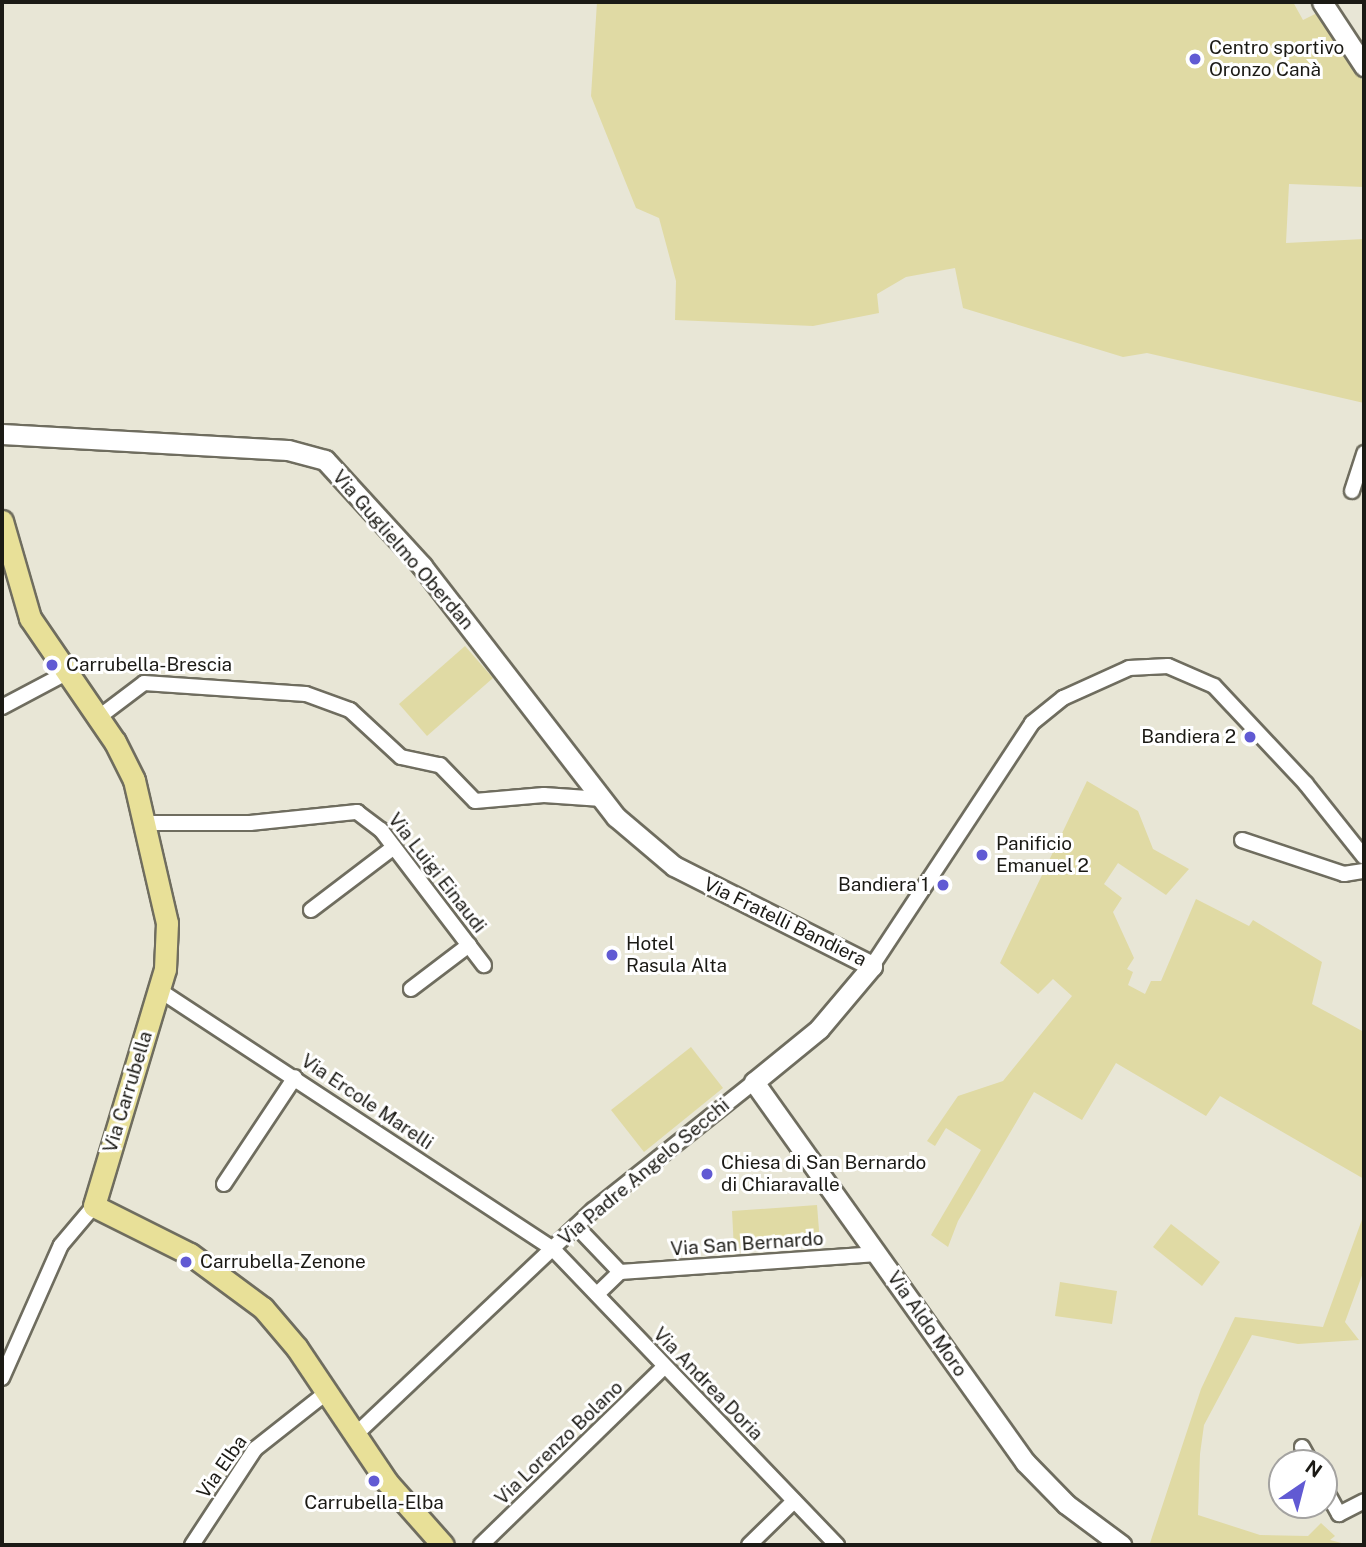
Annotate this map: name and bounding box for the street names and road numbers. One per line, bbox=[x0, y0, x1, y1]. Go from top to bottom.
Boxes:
street label: Via Guglielmo Oberdan bbox=[328, 466, 478, 634]
street label: Via Luigi Einaudi bbox=[383, 809, 491, 937]
street label: Via Fratelli Bandiera bbox=[700, 873, 870, 971]
street label: Via Carrubella bbox=[99, 1029, 157, 1155]
street label: Via Ercole Marelli bbox=[297, 1049, 437, 1155]
street label: Via Padre Angelo Secchi bbox=[554, 1094, 734, 1250]
street label: Via San Bernardo bbox=[670, 1227, 824, 1261]
street label: Via Aldo Moro bbox=[882, 1267, 972, 1381]
street label: Via Andrea Doria bbox=[648, 1323, 768, 1445]
street label: Via Lorenzo Bolano bbox=[490, 1376, 628, 1510]
street label: Via Elba bbox=[192, 1431, 252, 1503]

